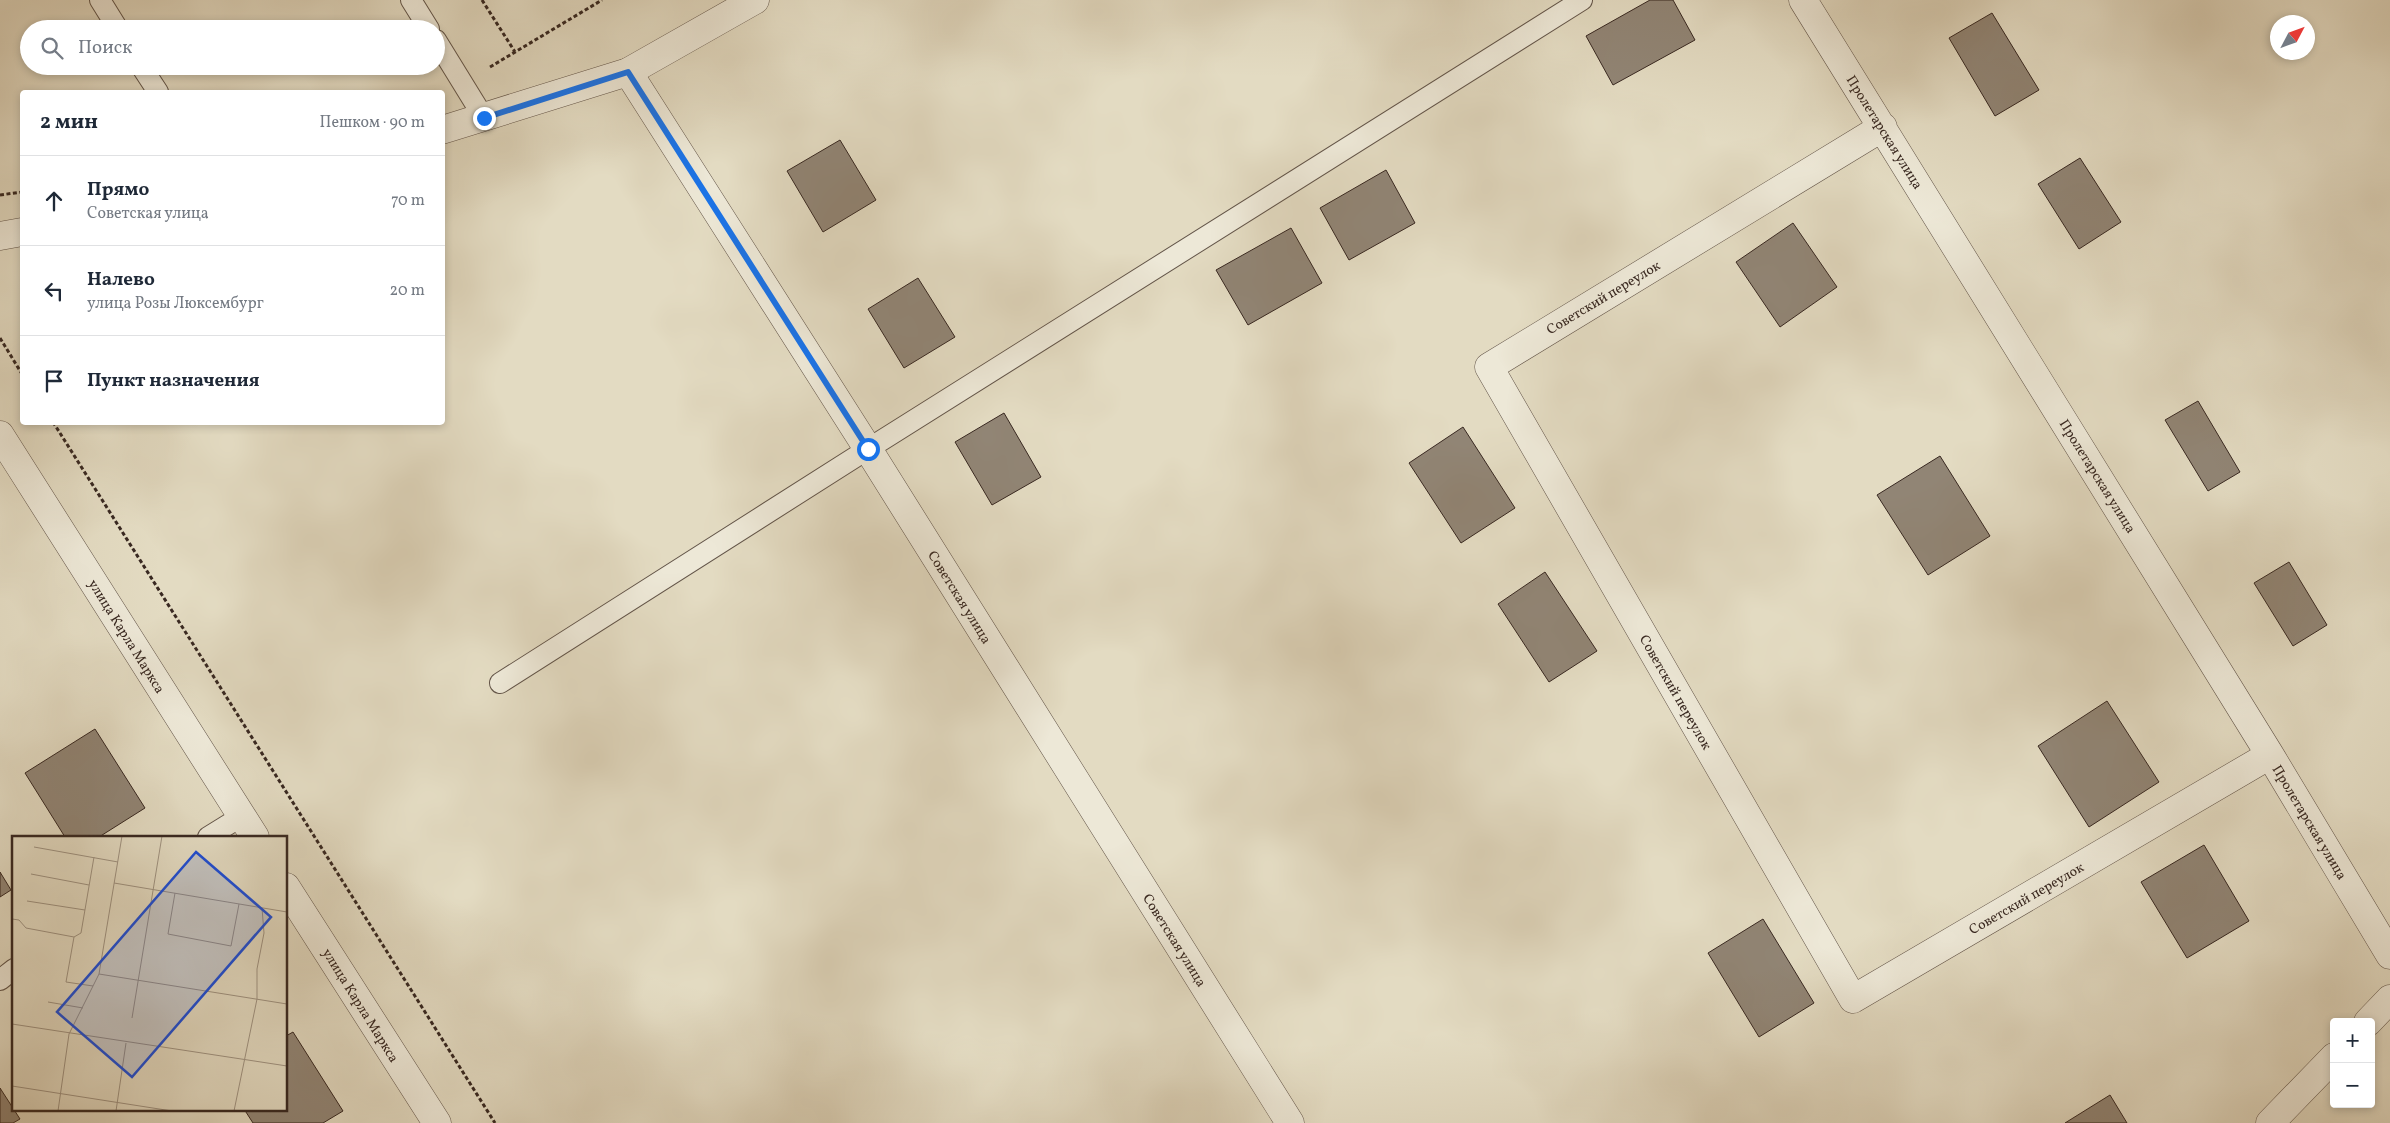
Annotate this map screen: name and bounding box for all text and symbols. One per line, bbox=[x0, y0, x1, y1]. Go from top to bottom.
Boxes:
north arrow bbox=[2270, 15, 2315, 60]
search box bbox=[20, 20, 445, 75]
icon: search bbox=[38, 34, 66, 62]
text: Поиск bbox=[78, 35, 132, 61]
street label: Пролетарская улица bbox=[1841, 72, 1927, 193]
route end bbox=[473, 107, 496, 130]
text: 2 мин bbox=[40, 108, 98, 137]
text: Пешком · 90 m bbox=[320, 112, 425, 134]
text: Прямо bbox=[87, 177, 149, 203]
icon: ahead bbox=[40, 187, 68, 215]
text: 70 m bbox=[391, 190, 425, 212]
text: Советская улица bbox=[87, 203, 209, 225]
street label: Советский переулок bbox=[1543, 256, 1665, 340]
text: Налево bbox=[87, 267, 155, 293]
icon: left bbox=[40, 277, 68, 305]
text: 20 m bbox=[390, 280, 425, 302]
text: улица Розы Люксембург bbox=[87, 293, 264, 315]
icon: arrive bbox=[40, 367, 68, 395]
text: Пункт назначения bbox=[87, 368, 260, 394]
street label: Пролетарская улица bbox=[2054, 416, 2140, 537]
route start bbox=[857, 438, 880, 461]
street label: Советская улица bbox=[922, 548, 995, 648]
street label: улица Карла Маркса bbox=[83, 576, 169, 698]
street label: Советский переулок bbox=[1634, 632, 1716, 754]
street label: Пролетарская улица bbox=[2267, 762, 2351, 884]
inset map bbox=[12, 836, 288, 1110]
street label: Советский переулок bbox=[1966, 858, 2088, 940]
street label: Советская улица bbox=[1137, 891, 1210, 991]
street label: улица Карла Маркса bbox=[317, 945, 403, 1067]
map controls bbox=[2330, 1018, 2375, 1108]
button: + bbox=[2330, 1018, 2375, 1063]
button: − bbox=[2330, 1063, 2375, 1108]

